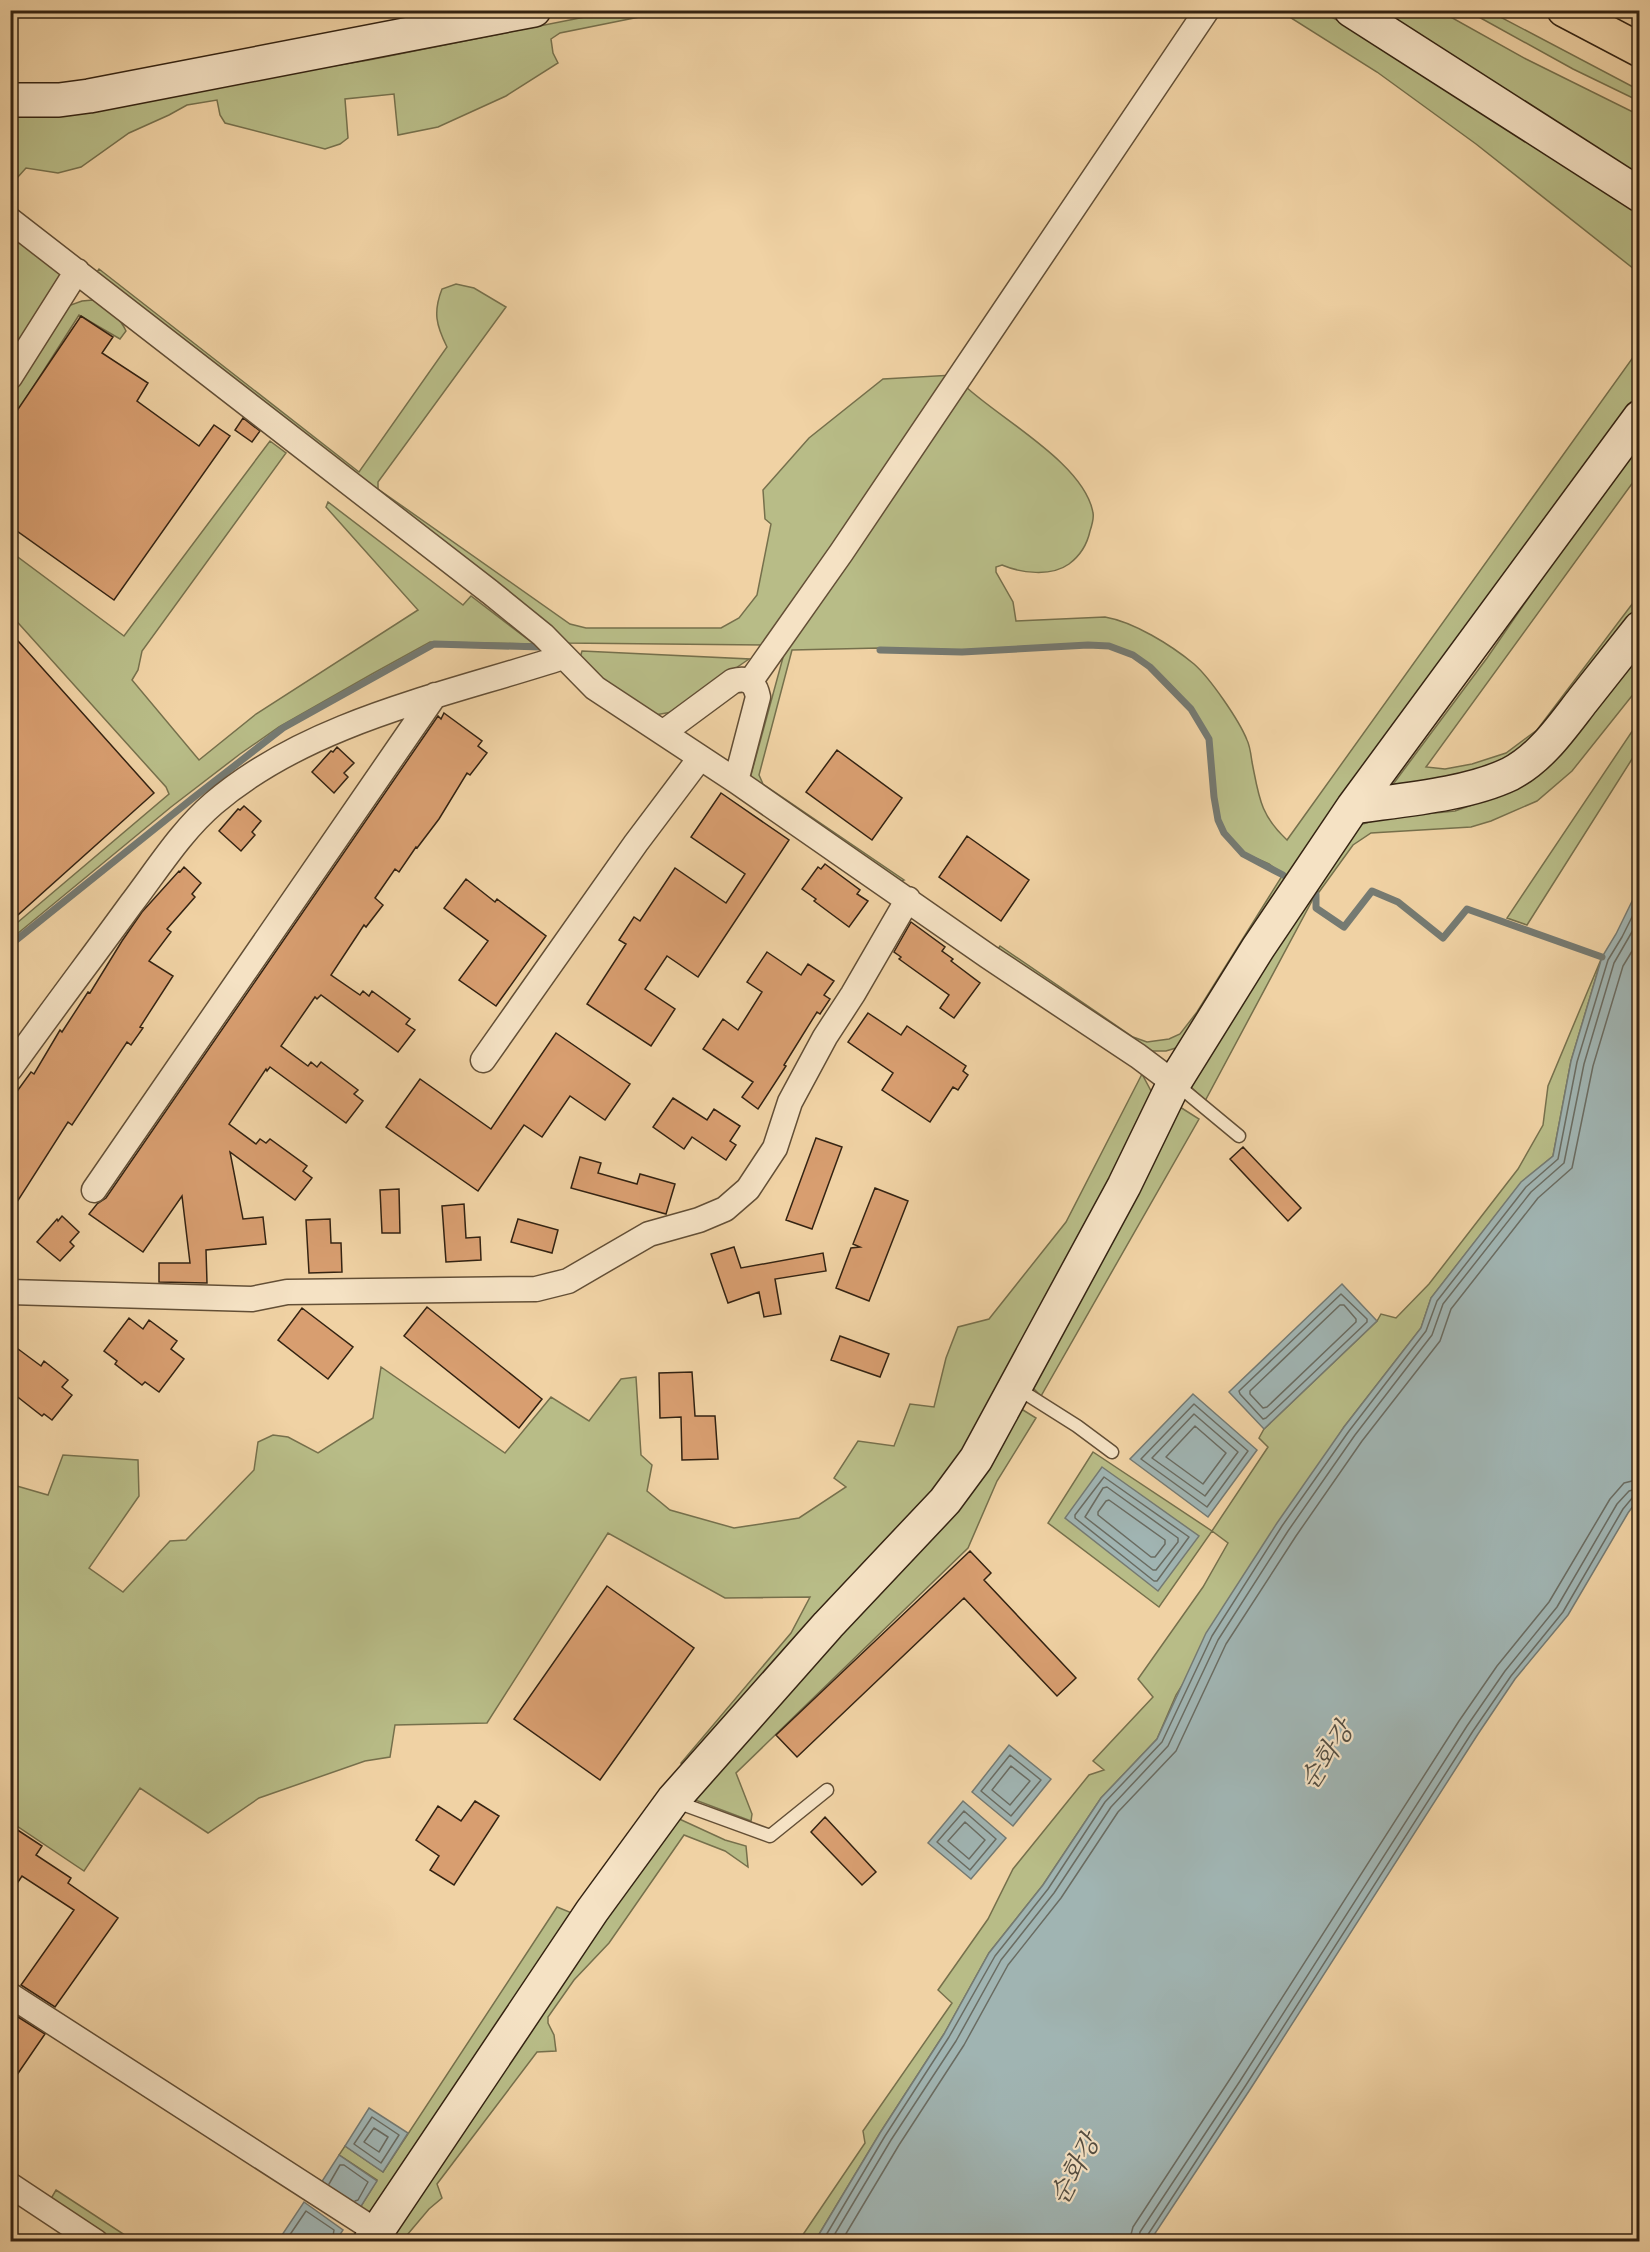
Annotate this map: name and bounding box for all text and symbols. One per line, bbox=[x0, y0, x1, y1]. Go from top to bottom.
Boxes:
water label: 순화강 bbox=[1289, 1710, 1365, 1797]
water label: 순화강 bbox=[1039, 2123, 1111, 2211]

